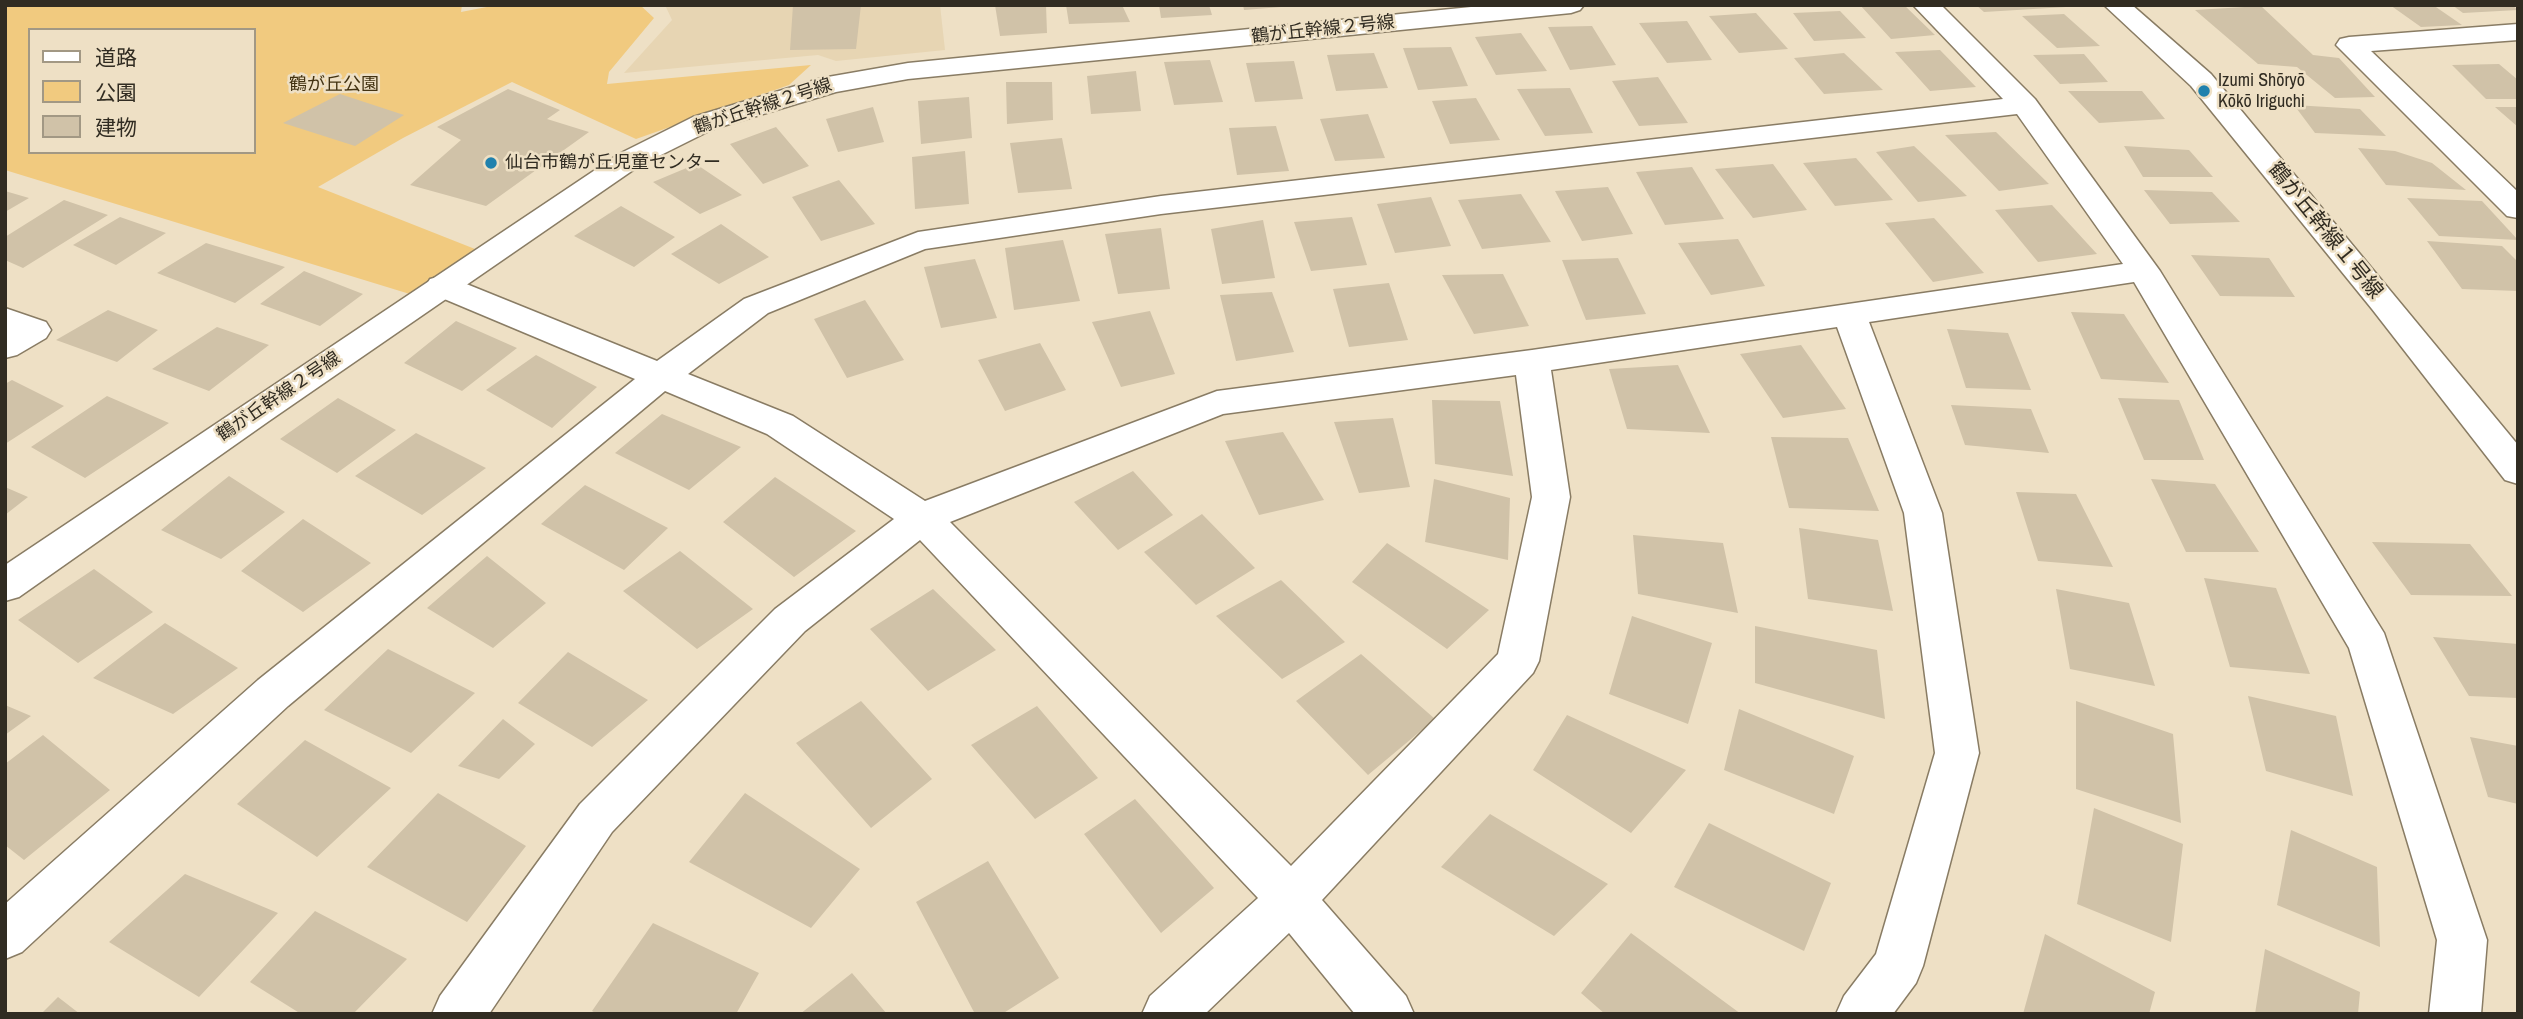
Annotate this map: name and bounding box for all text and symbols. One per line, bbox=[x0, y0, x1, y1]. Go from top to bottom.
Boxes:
street label: 鶴が丘幹線２号線 bbox=[1250, 12, 1396, 48]
legend bbox=[28, 28, 256, 154]
text: 道路 bbox=[95, 43, 137, 72]
place label: Izumi Shōryō Kōkō Iriguchi bbox=[2218, 70, 2305, 112]
park label: 鶴が丘公園 bbox=[289, 74, 379, 96]
street label: 鶴が丘幹線２号線 bbox=[691, 74, 835, 140]
text: 公園 bbox=[95, 78, 137, 107]
marker: Izumi Shōryō Kōkō Iriguchi bbox=[2196, 83, 2212, 99]
text: 建物 bbox=[95, 113, 137, 142]
place label: 仙台市鶴が丘児童センター bbox=[505, 152, 721, 174]
marker: 仙台市鶴が丘児童センター bbox=[483, 155, 499, 171]
street label: 鶴が丘幹線１号線 bbox=[2262, 158, 2388, 304]
street label: 鶴が丘幹線２号線 bbox=[213, 348, 345, 446]

